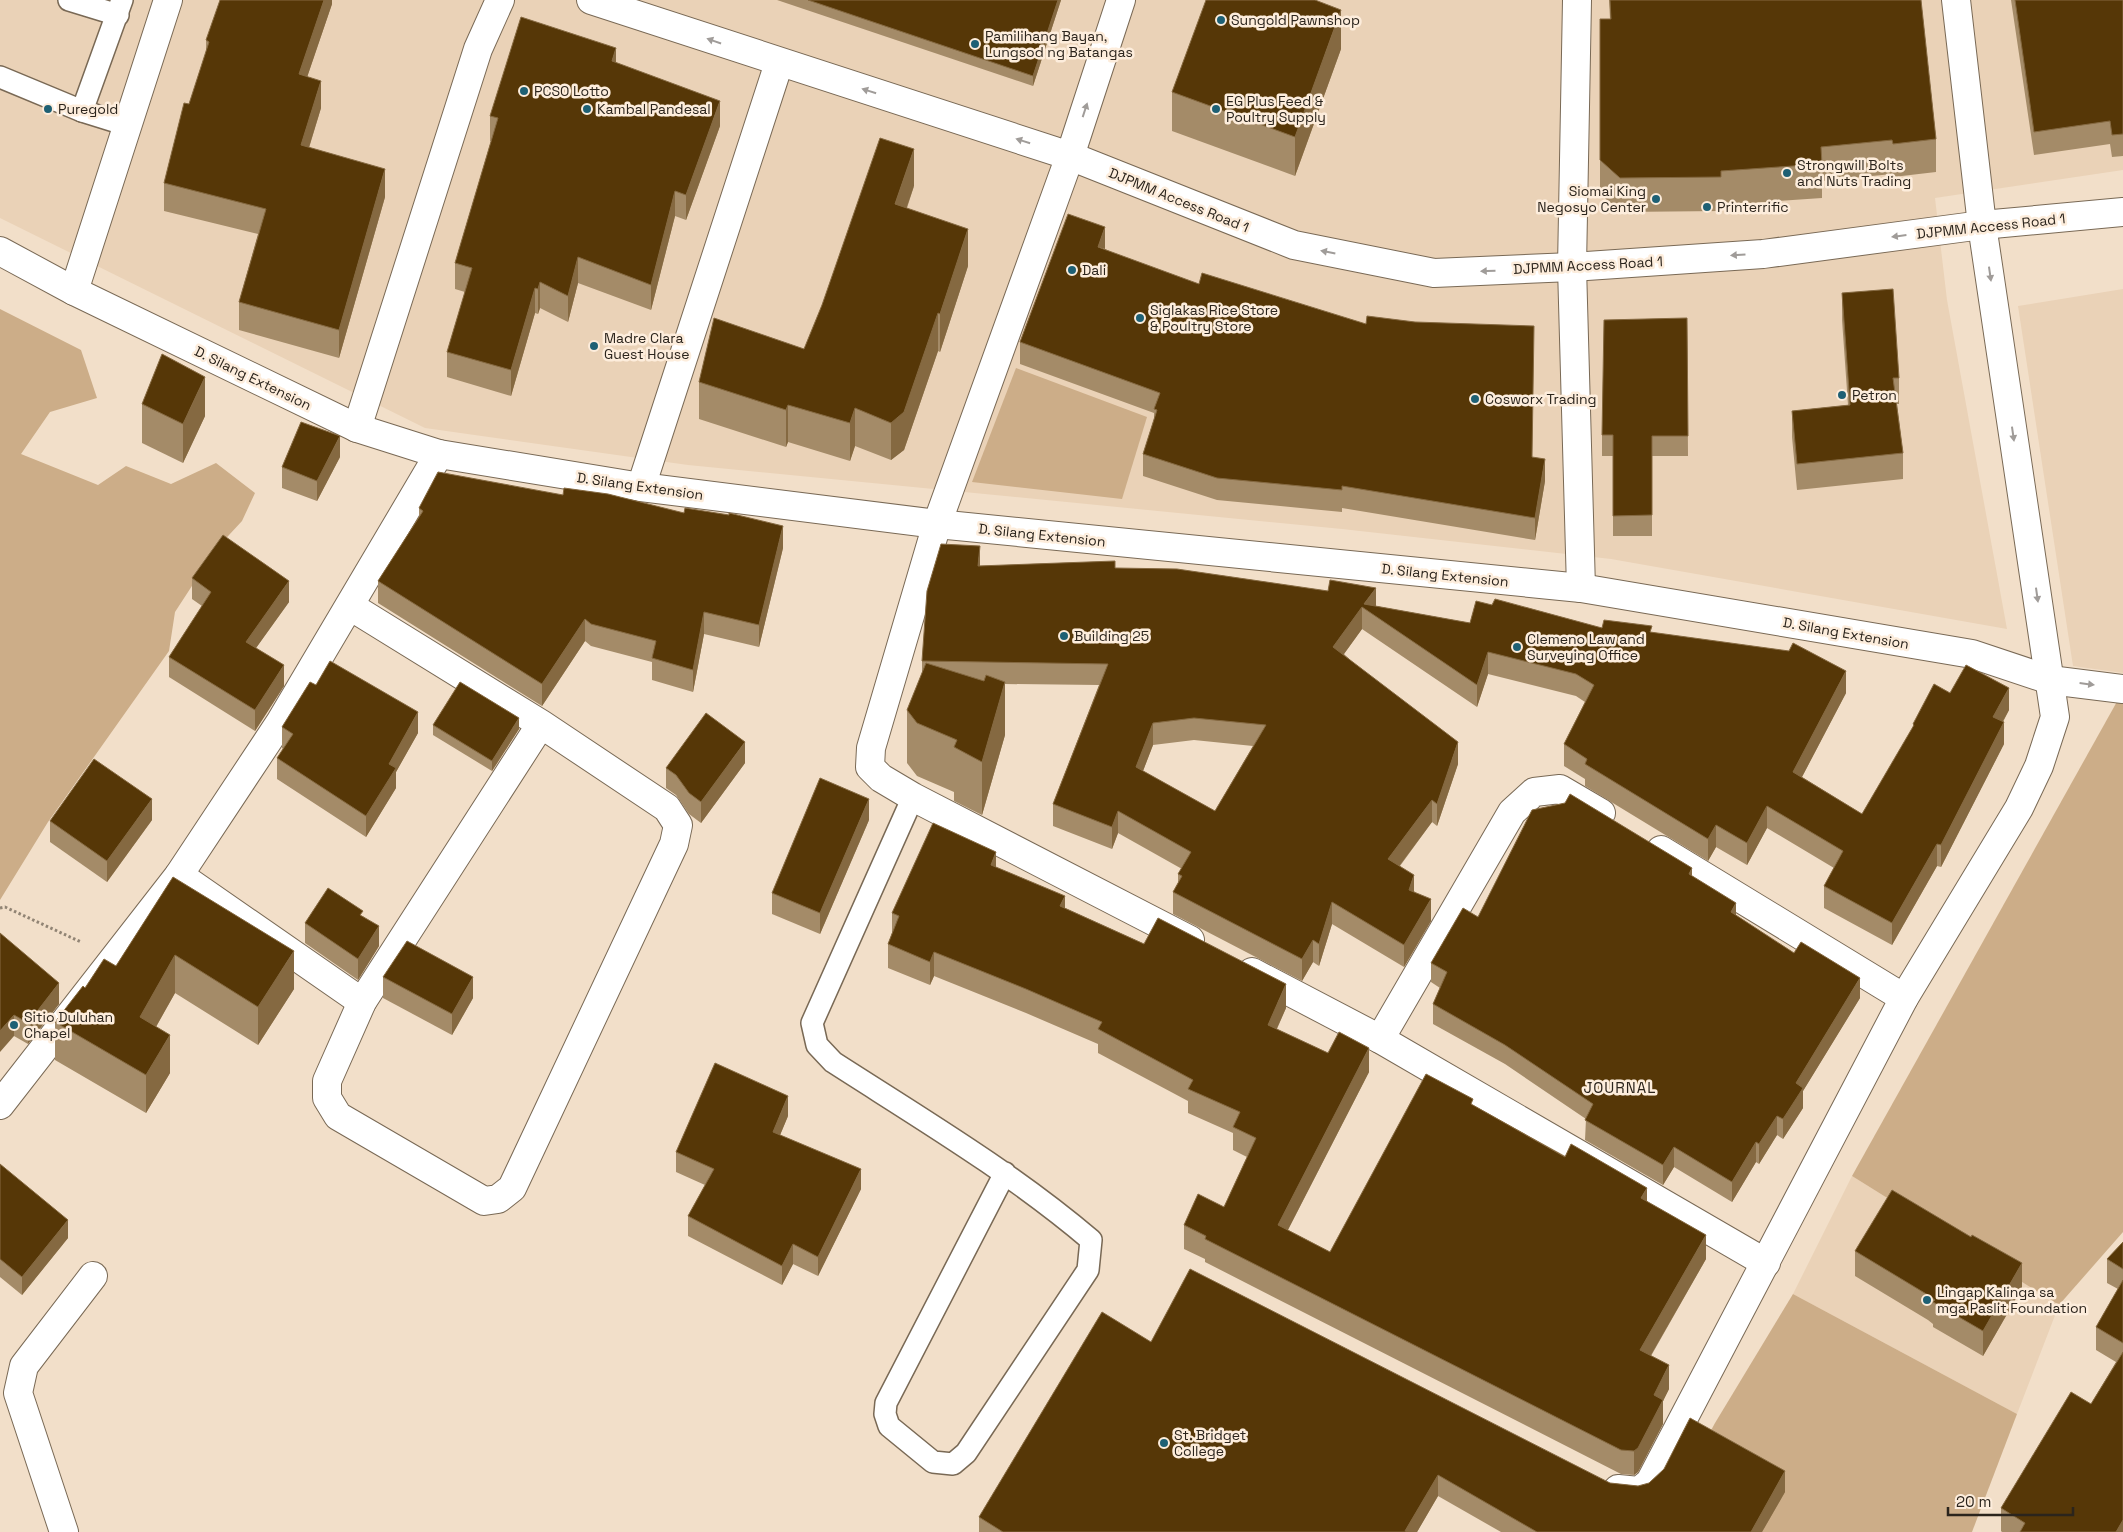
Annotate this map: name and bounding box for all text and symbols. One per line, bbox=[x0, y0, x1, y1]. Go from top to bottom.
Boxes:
place label: Sungold Pawnshop bbox=[1231, 11, 1360, 29]
marker: Sungold Pawnshop bbox=[1215, 14, 1227, 26]
place label: Pamilihang Bayan, Lungsod ng Batangas bbox=[985, 27, 1133, 61]
one-way arrow bbox=[706, 37, 721, 45]
marker: Pamilihang Bayan, Lungsod ng Batangas bbox=[969, 38, 981, 50]
place label: PCSO Lotto bbox=[534, 82, 609, 100]
marker: PCSO Lotto bbox=[518, 85, 530, 97]
one-way arrow bbox=[861, 86, 876, 94]
place label: EG Plus Feed & Poultry Supply bbox=[1226, 92, 1326, 126]
place label: Puregold bbox=[58, 100, 118, 118]
place label: Kambal Pandesal bbox=[597, 100, 711, 118]
one-way arrow bbox=[1082, 102, 1090, 117]
marker: Puregold bbox=[42, 103, 54, 115]
marker: Kambal Pandesal bbox=[581, 103, 593, 115]
marker: EG Plus Feed & Poultry Supply bbox=[1210, 103, 1222, 115]
one-way arrow bbox=[1016, 137, 1031, 144]
place label: Strongwill Bolts and Nuts Trading bbox=[1797, 156, 1911, 190]
street label: DJPMM Access Road 1 bbox=[1106, 164, 1252, 236]
marker: Strongwill Bolts and Nuts Trading bbox=[1781, 167, 1793, 179]
place label: Siomai King Negosyo Center bbox=[1537, 182, 1646, 216]
marker: Siomai King Negosyo Center bbox=[1650, 193, 1662, 205]
place label: Printerrific bbox=[1717, 198, 1789, 216]
marker: Printerrific bbox=[1701, 201, 1713, 213]
street label: DJPMM Access Road 1 bbox=[1916, 209, 2066, 243]
one-way arrow bbox=[1891, 232, 1907, 240]
one-way arrow bbox=[1320, 248, 1336, 256]
street label: DJPMM Access Road 1 bbox=[1513, 252, 1663, 278]
one-way arrow bbox=[1730, 252, 1746, 260]
place label: Dali bbox=[1082, 261, 1106, 279]
marker: Dali bbox=[1066, 264, 1078, 276]
one-way arrow bbox=[1986, 266, 1994, 282]
one-way arrow bbox=[1480, 267, 1496, 275]
place label: Siglakas Rice Store & Poultry Store bbox=[1150, 301, 1278, 335]
marker: Siglakas Rice Store & Poultry Store bbox=[1134, 312, 1146, 324]
place label: Madre Clara Guest House bbox=[604, 329, 689, 363]
marker: Madre Clara Guest House bbox=[588, 340, 600, 352]
street label: D. Silang Extension bbox=[192, 342, 314, 414]
place label: Petron bbox=[1852, 386, 1897, 404]
marker: Petron bbox=[1836, 389, 1848, 401]
place label: Cosworx Trading bbox=[1485, 390, 1597, 408]
marker: Cosworx Trading bbox=[1469, 393, 1481, 405]
one-way arrow bbox=[2010, 427, 2018, 443]
street label: D. Silang Extension bbox=[576, 468, 704, 504]
street label: D. Silang Extension bbox=[978, 519, 1106, 551]
street label: D. Silang Extension bbox=[1381, 559, 1509, 591]
one-way arrow bbox=[2034, 587, 2042, 603]
street label: D. Silang Extension bbox=[1782, 613, 1910, 653]
place label: Building 25 bbox=[1074, 627, 1149, 645]
marker: Building 25 bbox=[1058, 630, 1070, 642]
place label: Clemeno Law and Surveying Office bbox=[1527, 630, 1645, 664]
marker: Clemeno Law and Surveying Office bbox=[1511, 641, 1523, 653]
one-way arrow bbox=[2079, 680, 2095, 688]
place label: Sitio Duluhan Chapel bbox=[24, 1008, 113, 1042]
marker: Sitio Duluhan Chapel bbox=[8, 1019, 20, 1031]
district label: JOURNAL bbox=[1584, 1078, 1656, 1097]
place label: Lingap Kalinga sa mga Paslit Foundation bbox=[1937, 1283, 2087, 1317]
marker: Lingap Kalinga sa mga Paslit Foundation bbox=[1921, 1294, 1933, 1306]
place label: St. Bridget College bbox=[1174, 1426, 1246, 1460]
marker: St. Bridget College bbox=[1158, 1437, 1170, 1449]
scale bar bbox=[1948, 1484, 2073, 1516]
text: 20 m bbox=[1956, 1492, 1991, 1511]

